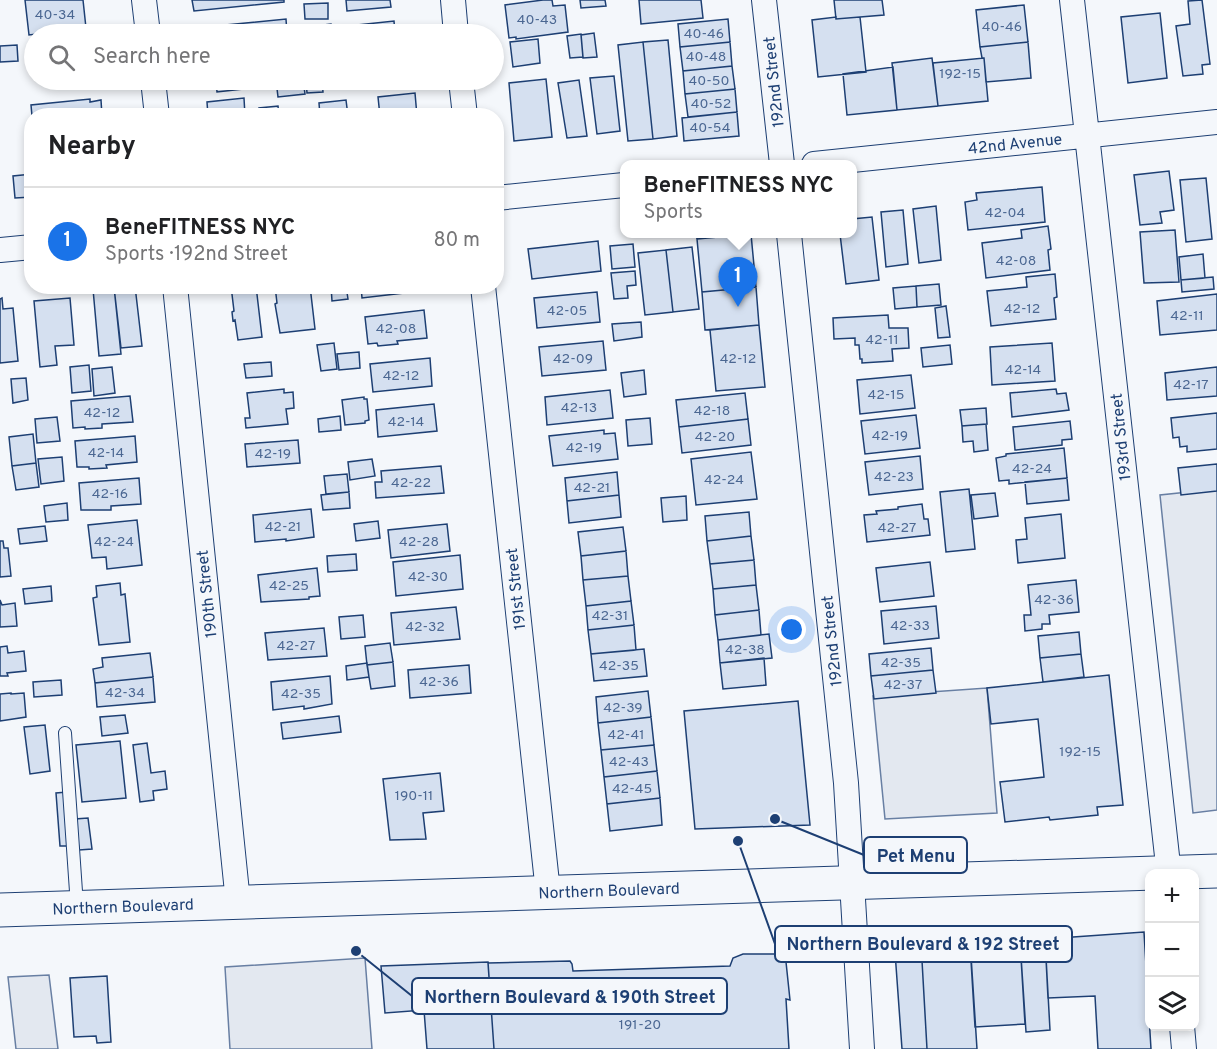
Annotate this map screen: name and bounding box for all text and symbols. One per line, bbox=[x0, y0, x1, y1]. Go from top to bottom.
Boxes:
house number: 40-34 bbox=[35, 7, 75, 24]
house number: 40-43 bbox=[517, 12, 557, 29]
house number: 40-46 bbox=[982, 19, 1022, 36]
search box bbox=[24, 24, 504, 90]
house number: 40-46 bbox=[684, 26, 724, 43]
street label: 192nd Street bbox=[760, 35, 790, 128]
icon: search bbox=[45, 41, 78, 74]
text: Search here bbox=[93, 44, 211, 71]
house number: 40-48 bbox=[686, 49, 726, 66]
house number: 192-15 bbox=[939, 66, 981, 83]
house number: 40-50 bbox=[689, 73, 729, 90]
house number: 40-52 bbox=[691, 96, 731, 113]
house number: 40-54 bbox=[690, 120, 730, 137]
street label: 42nd Avenue bbox=[967, 130, 1063, 160]
text: Nearby bbox=[48, 131, 136, 164]
popup bbox=[620, 160, 857, 238]
text: BeneFITNESS NYC bbox=[643, 173, 834, 200]
text: Sports bbox=[643, 200, 703, 226]
house number: 42-04 bbox=[985, 205, 1025, 222]
text: BeneFITNESS NYC bbox=[105, 215, 295, 242]
text: 1 bbox=[64, 228, 72, 254]
text: 80 m bbox=[434, 228, 480, 254]
text: Sports · 192nd Street bbox=[105, 242, 288, 268]
house number: 42-08 bbox=[996, 253, 1036, 270]
pin: 1 bbox=[718, 258, 758, 307]
house number: 42-12 bbox=[1004, 301, 1040, 318]
house number: 42-05 bbox=[547, 303, 587, 320]
house number: 42-11 bbox=[1170, 308, 1204, 325]
house number: 42-08 bbox=[376, 321, 416, 338]
house number: 42-11 bbox=[865, 332, 899, 349]
house number: 42-09 bbox=[553, 351, 593, 368]
house number: 42-12 bbox=[720, 351, 756, 368]
house number: 42-14 bbox=[1005, 362, 1041, 379]
house number: 42-12 bbox=[383, 368, 419, 385]
house number: 42-17 bbox=[1173, 377, 1209, 394]
house number: 42-15 bbox=[868, 387, 904, 404]
street label: 193rd Street bbox=[1107, 392, 1137, 481]
house number: 42-13 bbox=[561, 400, 597, 417]
house number: 42-18 bbox=[694, 403, 730, 420]
house number: 42-12 bbox=[84, 405, 120, 422]
house number: 42-14 bbox=[388, 414, 424, 431]
house number: 42-19 bbox=[872, 428, 908, 445]
house number: 42-20 bbox=[695, 429, 735, 446]
house number: 42-19 bbox=[566, 440, 602, 457]
house number: 42-14 bbox=[88, 445, 124, 462]
house number: 42-19 bbox=[255, 446, 291, 463]
house number: 42-24 bbox=[1012, 461, 1052, 478]
house number: 42-23 bbox=[874, 469, 914, 486]
house number: 42-24 bbox=[704, 472, 744, 489]
house number: 42-22 bbox=[391, 475, 431, 492]
house number: 42-21 bbox=[574, 480, 610, 497]
house number: 42-16 bbox=[92, 486, 128, 503]
house number: 42-21 bbox=[265, 519, 301, 536]
house number: 42-27 bbox=[878, 520, 916, 537]
house number: 42-24 bbox=[94, 534, 134, 551]
house number: 42-28 bbox=[399, 534, 439, 551]
street label: 191st Street bbox=[503, 547, 531, 631]
street label: 190th Street bbox=[193, 549, 223, 639]
house number: 42-30 bbox=[408, 569, 448, 586]
house number: 42-25 bbox=[269, 578, 309, 595]
house number: 42-36 bbox=[1034, 592, 1074, 609]
street label: 192nd Street bbox=[818, 594, 848, 687]
house number: 42-31 bbox=[592, 608, 628, 625]
your location bbox=[777, 615, 806, 644]
house number: 42-33 bbox=[890, 618, 930, 635]
house number: 42-32 bbox=[405, 619, 445, 636]
house number: 42-27 bbox=[277, 638, 315, 655]
house number: 42-38 bbox=[725, 642, 765, 659]
house number: 42-35 bbox=[881, 655, 921, 672]
house number: 42-35 bbox=[599, 658, 639, 675]
house number: 42-36 bbox=[419, 674, 459, 691]
house number: 42-37 bbox=[884, 677, 922, 694]
house number: 42-34 bbox=[105, 685, 145, 702]
house number: 42-35 bbox=[281, 686, 321, 703]
house number: 42-39 bbox=[603, 700, 643, 717]
house number: 42-41 bbox=[608, 727, 644, 744]
house number: 192-15 bbox=[1059, 744, 1101, 761]
house number: 42-43 bbox=[609, 754, 649, 771]
house number: 42-45 bbox=[612, 781, 652, 798]
house number: 190-11 bbox=[395, 788, 433, 805]
callout: Pet Menu bbox=[864, 837, 967, 873]
text: Pet Menu bbox=[877, 846, 955, 869]
map controls bbox=[1145, 869, 1199, 1031]
button: + bbox=[1145, 869, 1199, 923]
street label: Northern Boulevard bbox=[538, 880, 680, 904]
street label: Northern Boulevard bbox=[52, 896, 194, 920]
button: − bbox=[1145, 923, 1199, 977]
callout: Northern Boulevard & 192 Street bbox=[775, 926, 1072, 962]
text: Northern Boulevard & 192 Street bbox=[786, 934, 1060, 957]
button: layers bbox=[1145, 977, 1199, 1031]
callout: Northern Boulevard & 190th Street bbox=[412, 978, 727, 1014]
text: Northern Boulevard & 190th Street bbox=[424, 987, 716, 1010]
house number: 191-20 bbox=[619, 1017, 661, 1034]

